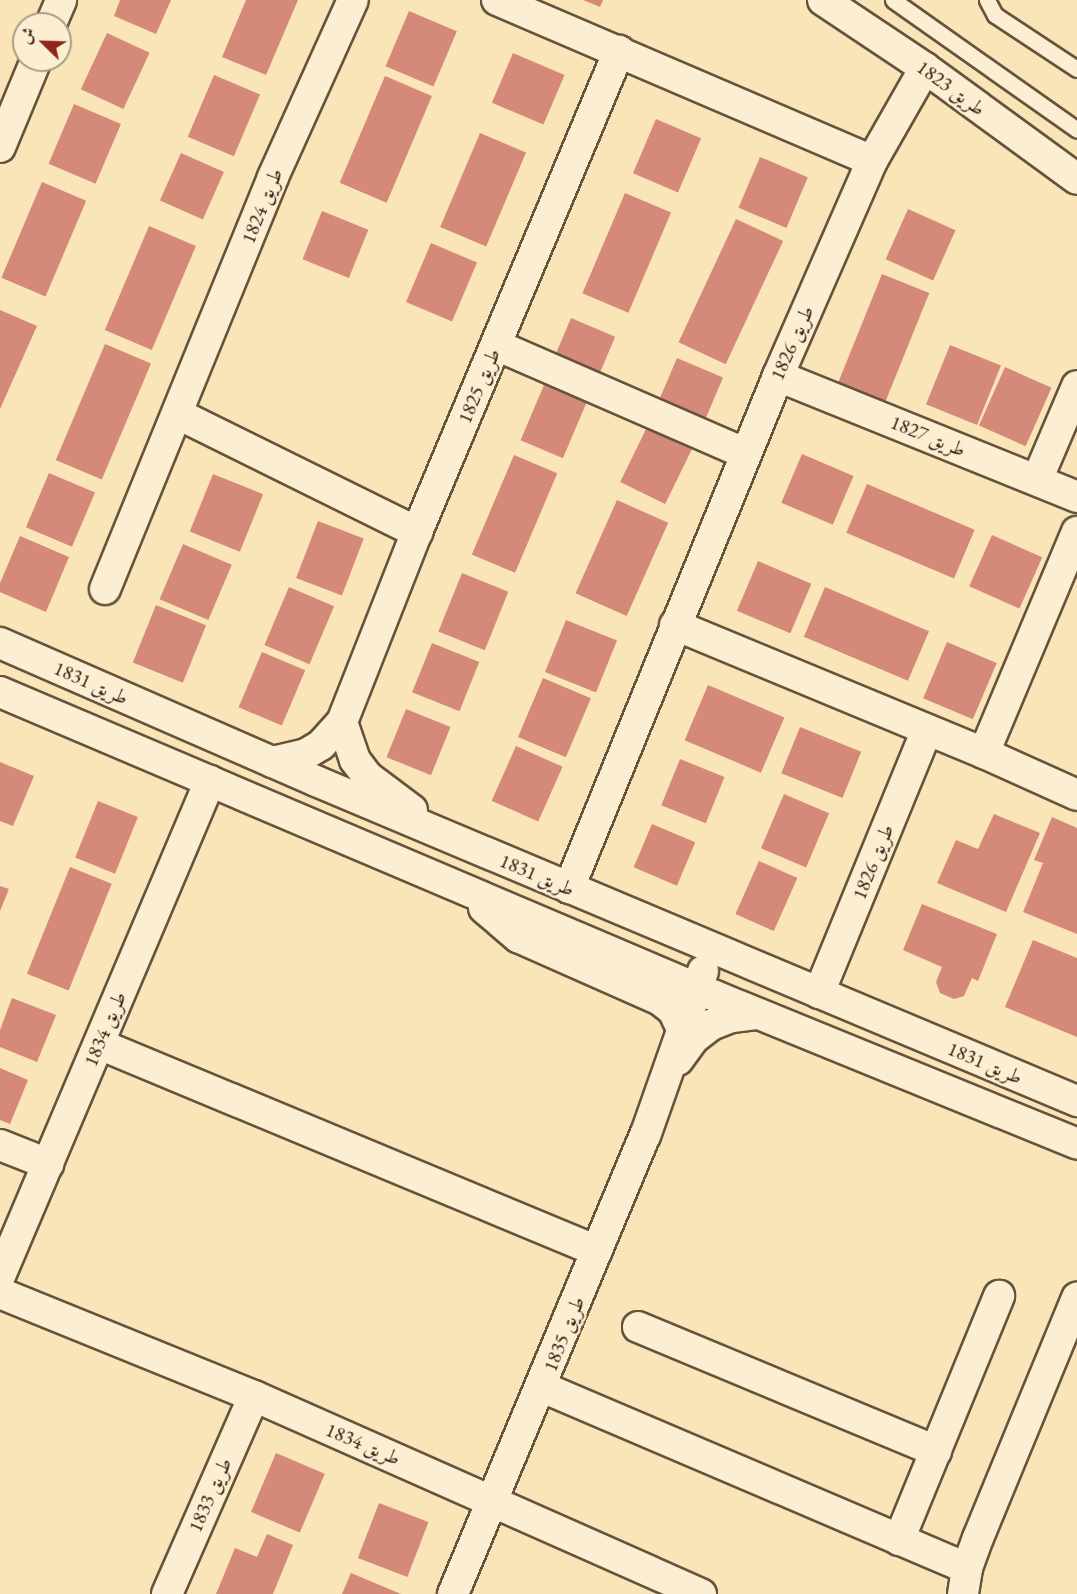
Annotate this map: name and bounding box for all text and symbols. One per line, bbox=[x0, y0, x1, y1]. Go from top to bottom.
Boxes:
north arrow bbox=[12, 12, 72, 72]
text: ش bbox=[14, 24, 40, 47]
street label: طريق 1823 bbox=[912, 55, 990, 121]
street label: طريق 1824 bbox=[236, 165, 288, 247]
street label: طريق 1826 bbox=[765, 302, 819, 384]
street label: طريق 1825 bbox=[453, 345, 505, 427]
street label: طريق 1827 bbox=[887, 410, 969, 462]
street label: طريق 1831 bbox=[50, 656, 132, 710]
street label: طريق 1826 bbox=[847, 821, 899, 903]
street label: طريق 1831 bbox=[496, 849, 578, 901]
street label: طريق 1834 bbox=[79, 988, 131, 1070]
street label: طريق 1831 bbox=[944, 1037, 1026, 1089]
street label: طريق 1835 bbox=[538, 1293, 590, 1375]
street label: طريق 1834 bbox=[322, 1418, 404, 1470]
street label: طريق 1833 bbox=[183, 1454, 237, 1536]

